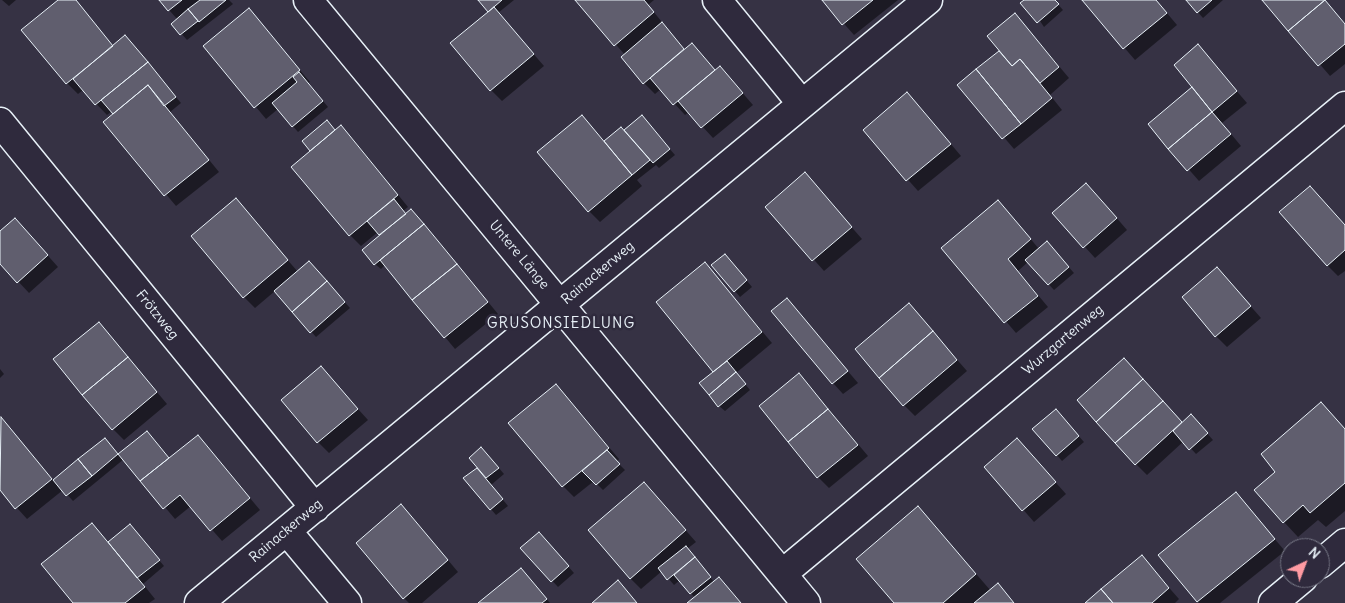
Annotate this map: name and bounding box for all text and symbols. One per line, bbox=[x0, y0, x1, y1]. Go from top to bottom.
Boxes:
street label: Untere Länge bbox=[485, 217, 553, 293]
street label: Rainackerweg bbox=[558, 238, 638, 308]
street label: Frötzweg bbox=[132, 287, 182, 343]
street label: Wurzgartenweg bbox=[1019, 301, 1107, 379]
district label: GRUSONSIEDLUNG bbox=[485, 315, 637, 333]
street label: Rainackerweg bbox=[246, 496, 326, 566]
north arrow bbox=[1280, 538, 1330, 588]
text: N bbox=[1305, 543, 1324, 563]

